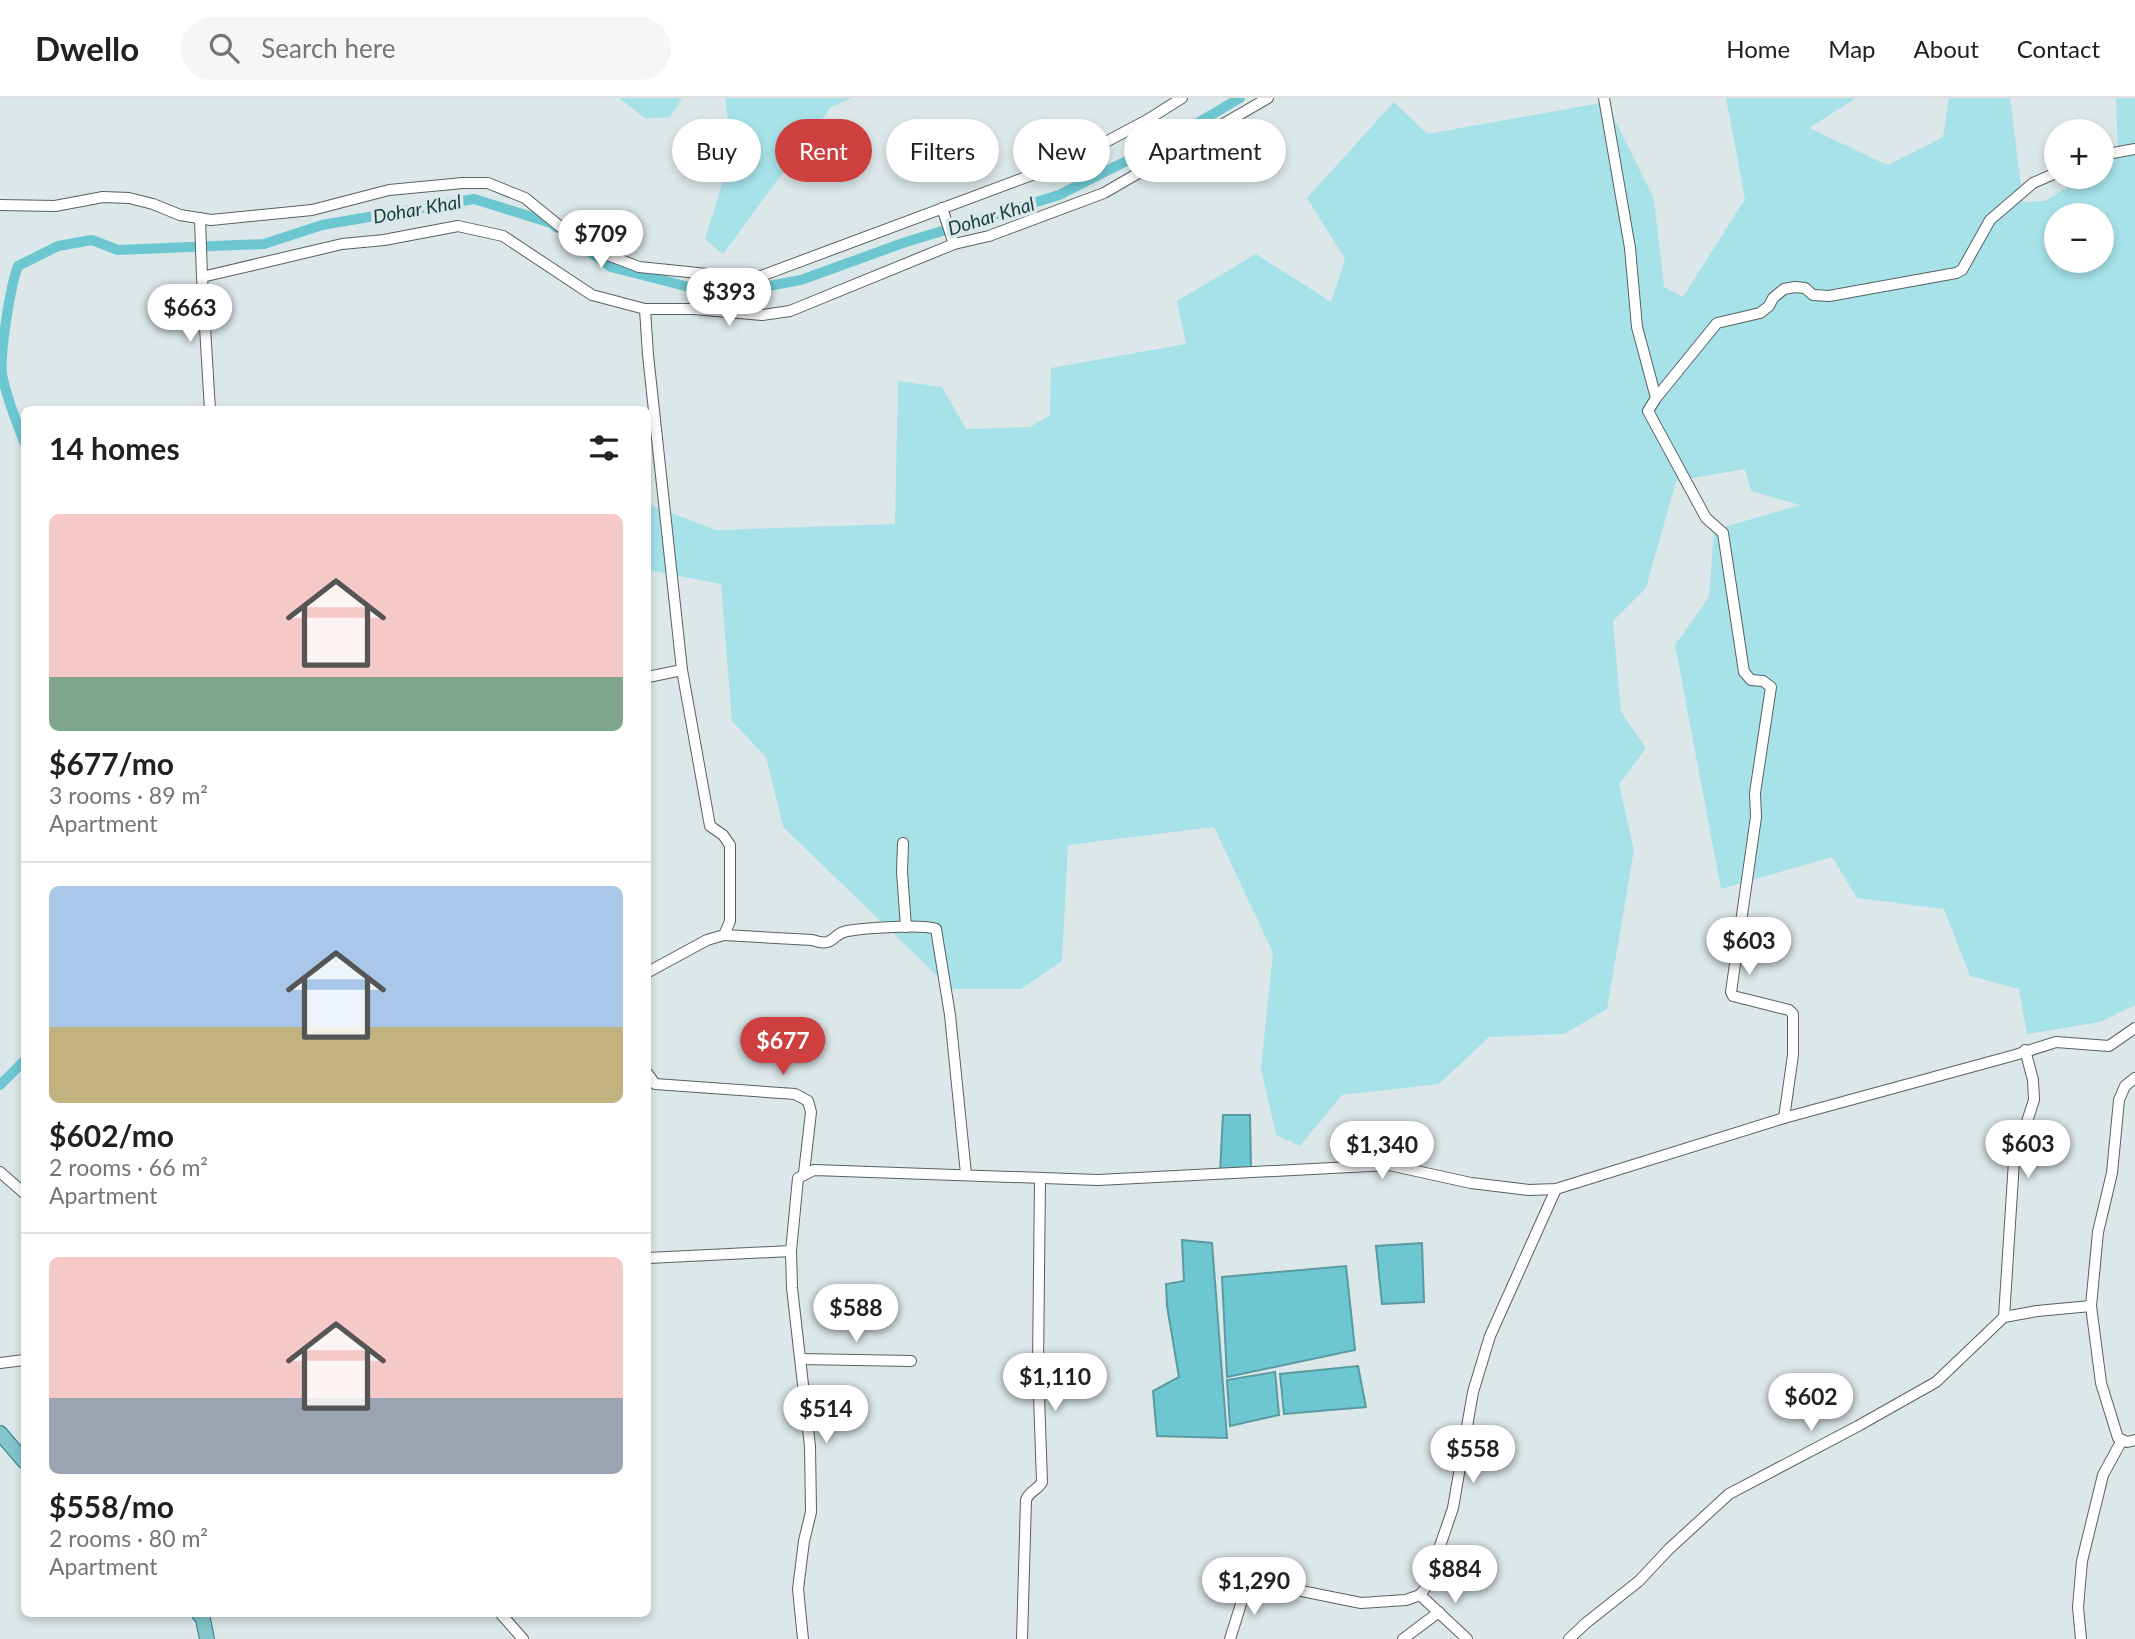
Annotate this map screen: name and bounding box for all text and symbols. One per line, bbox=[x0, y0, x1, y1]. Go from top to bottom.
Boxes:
search box bbox=[181, 17, 671, 80]
text: Dwello bbox=[35, 28, 139, 68]
icon: search bbox=[205, 29, 243, 67]
text: Search here bbox=[261, 32, 395, 64]
text: Home bbox=[1726, 34, 1790, 63]
text: Map bbox=[1828, 34, 1876, 63]
text: About bbox=[1914, 34, 1979, 63]
text: Contact bbox=[2017, 34, 2100, 63]
chip: Buy bbox=[672, 119, 761, 182]
chip: Rent bbox=[775, 119, 872, 182]
chip: Filters bbox=[886, 119, 999, 182]
chip: New bbox=[1013, 119, 1110, 182]
chip: Apartment bbox=[1124, 119, 1286, 182]
map controls bbox=[2044, 119, 2114, 273]
button: + bbox=[2044, 119, 2114, 189]
water label: Dohar Khal bbox=[371, 189, 463, 228]
water label: Dohar Khal bbox=[945, 191, 1037, 240]
button: − bbox=[2044, 203, 2114, 273]
pin: $709 bbox=[560, 211, 642, 270]
text: $709 bbox=[574, 219, 628, 247]
pin: $393 bbox=[688, 268, 770, 328]
text: $393 bbox=[702, 277, 756, 305]
pin: $663 bbox=[149, 285, 231, 344]
text: $663 bbox=[163, 293, 217, 321]
icon: filters bbox=[585, 429, 623, 467]
text: 14 homes bbox=[49, 430, 180, 466]
icon: home bbox=[273, 560, 399, 686]
text: $677/mo bbox=[49, 745, 174, 781]
text: 3 rooms · 89 m² bbox=[49, 781, 208, 809]
text: Apartment bbox=[49, 809, 157, 837]
pin: $603 bbox=[1708, 918, 1790, 977]
text: $603 bbox=[1722, 926, 1776, 954]
icon: home bbox=[273, 932, 399, 1058]
pin: $677 bbox=[742, 1018, 824, 1077]
text: $677 bbox=[756, 1026, 810, 1054]
text: $602/mo bbox=[49, 1117, 174, 1153]
pin: $603 bbox=[1987, 1121, 2069, 1180]
pin: $1,340 bbox=[1325, 1122, 1439, 1181]
text: $603 bbox=[2001, 1129, 2055, 1157]
text: $1,340 bbox=[1346, 1130, 1418, 1158]
text: 2 rooms · 66 m² bbox=[49, 1153, 208, 1181]
text: Apartment bbox=[49, 1181, 157, 1209]
pin: $588 bbox=[815, 1284, 897, 1344]
text: $588 bbox=[829, 1293, 883, 1321]
icon: home bbox=[273, 1303, 399, 1429]
pin: $1,110 bbox=[998, 1354, 1112, 1413]
text: $1,110 bbox=[1019, 1362, 1091, 1390]
pin: $602 bbox=[1770, 1374, 1852, 1433]
text: $602 bbox=[1784, 1382, 1838, 1410]
pin: $514 bbox=[785, 1386, 867, 1445]
text: $514 bbox=[799, 1394, 853, 1422]
pin: $558 bbox=[1432, 1426, 1514, 1485]
text: $558 bbox=[1446, 1434, 1500, 1462]
text: $558/mo bbox=[49, 1488, 174, 1524]
text: 2 rooms · 80 m² bbox=[49, 1524, 208, 1552]
pin: $884 bbox=[1414, 1546, 1496, 1605]
text: Apartment bbox=[49, 1552, 157, 1580]
text: $884 bbox=[1428, 1554, 1482, 1582]
pin: $1,290 bbox=[1197, 1558, 1311, 1617]
text: $1,290 bbox=[1218, 1566, 1290, 1594]

